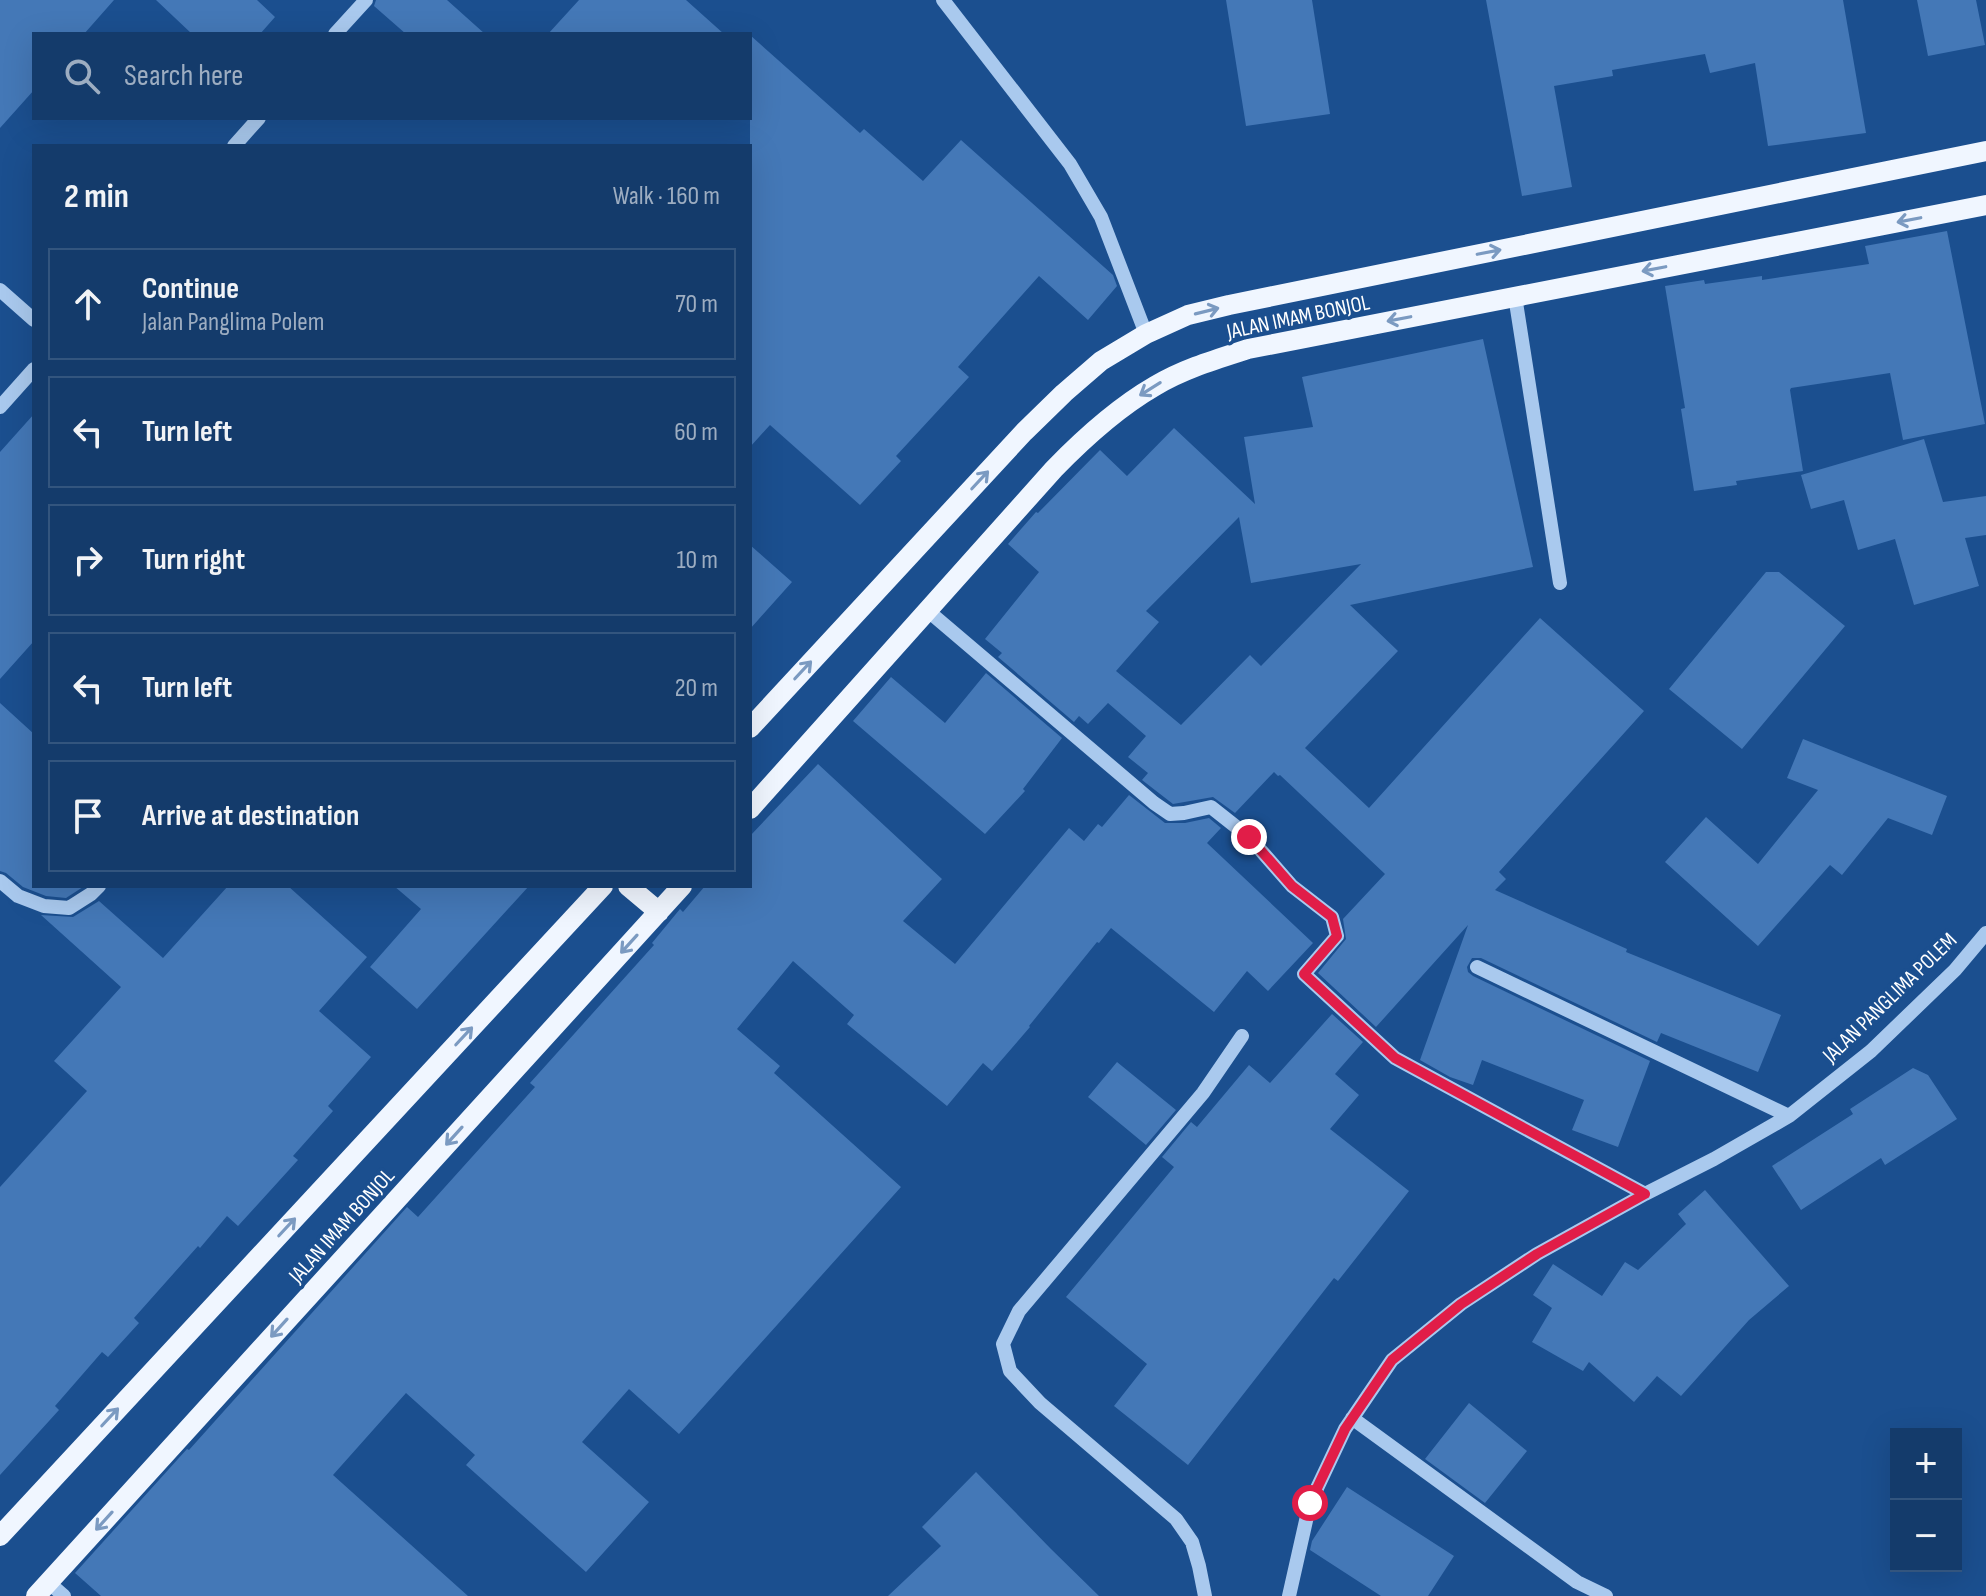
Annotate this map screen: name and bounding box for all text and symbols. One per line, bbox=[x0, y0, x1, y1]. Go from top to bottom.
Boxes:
search box bbox=[32, 32, 752, 120]
icon: search bbox=[60, 54, 104, 98]
text: Search here bbox=[124, 58, 243, 94]
text: 2 min bbox=[64, 176, 129, 217]
text: Walk · 160 m bbox=[613, 181, 720, 212]
one-way arrow bbox=[1897, 213, 1923, 228]
one-way arrow bbox=[1476, 244, 1501, 259]
one-way arrow bbox=[1642, 263, 1667, 278]
text: Continue bbox=[142, 271, 239, 307]
icon: ahead bbox=[66, 282, 110, 326]
text: 70 m bbox=[675, 289, 718, 320]
street label: JALAN IMAM BONJOL bbox=[1223, 289, 1372, 346]
one-way arrow bbox=[1193, 302, 1219, 317]
text: Jalan Panglima Polem bbox=[142, 307, 324, 338]
one-way arrow bbox=[1387, 312, 1412, 327]
one-way arrow bbox=[1139, 382, 1162, 398]
icon: left bbox=[66, 410, 110, 454]
text: Turn left bbox=[142, 414, 232, 450]
text: 60 m bbox=[674, 417, 718, 448]
one-way arrow bbox=[970, 470, 988, 490]
icon: right bbox=[66, 538, 110, 582]
text: Turn right bbox=[142, 542, 245, 578]
text: 10 m bbox=[676, 545, 718, 576]
one-way arrow bbox=[793, 661, 812, 681]
icon: left bbox=[66, 666, 110, 710]
text: Turn left bbox=[142, 670, 232, 706]
text: 20 m bbox=[675, 673, 718, 704]
icon: arrive bbox=[66, 794, 110, 838]
text: Arrive at destination bbox=[142, 798, 359, 834]
route end bbox=[1231, 819, 1267, 855]
street label: JALAN PANGLIMA POLEM bbox=[1817, 927, 1963, 1070]
one-way arrow bbox=[620, 934, 639, 954]
one-way arrow bbox=[455, 1026, 474, 1046]
one-way arrow bbox=[446, 1126, 464, 1146]
street label: JALAN IMAM BONJOL bbox=[283, 1163, 401, 1290]
one-way arrow bbox=[278, 1217, 296, 1237]
one-way arrow bbox=[271, 1318, 289, 1338]
one-way arrow bbox=[101, 1407, 120, 1427]
map controls bbox=[1890, 1428, 1962, 1572]
button: + bbox=[1890, 1428, 1962, 1500]
route start bbox=[1292, 1485, 1328, 1521]
button: − bbox=[1890, 1500, 1962, 1572]
one-way arrow bbox=[96, 1510, 114, 1530]

